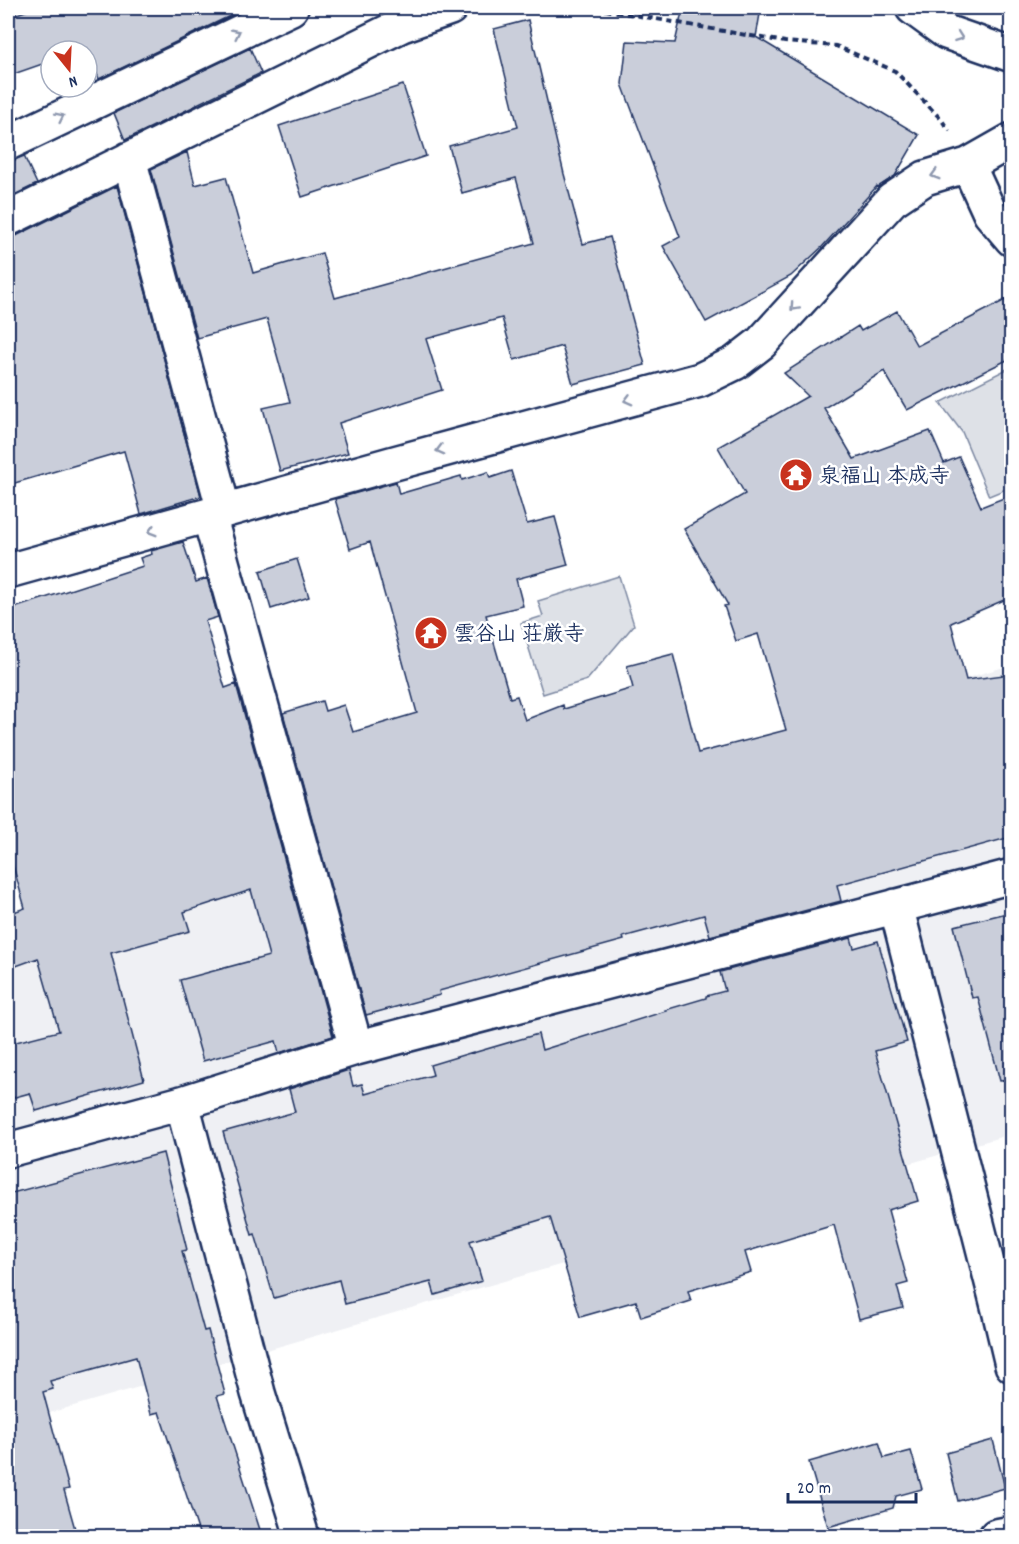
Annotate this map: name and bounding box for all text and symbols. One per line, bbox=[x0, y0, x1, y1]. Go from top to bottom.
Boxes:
one-way arrow bbox=[230, 28, 241, 40]
one-way arrow bbox=[953, 29, 964, 42]
north arrow bbox=[39, 39, 99, 99]
text: N bbox=[65, 69, 80, 93]
one-way arrow bbox=[54, 113, 65, 125]
one-way arrow bbox=[930, 168, 940, 180]
one-way arrow bbox=[790, 300, 801, 311]
one-way arrow bbox=[623, 392, 633, 405]
one-way arrow bbox=[435, 443, 445, 456]
temple icon: 泉福山 本成寺 bbox=[778, 457, 814, 493]
place label: 泉福山 本成寺 bbox=[819, 463, 950, 493]
one-way arrow bbox=[147, 523, 157, 536]
temple icon: 雲谷山 荘厳寺 bbox=[413, 615, 449, 651]
place label: 雲谷山 荘厳寺 bbox=[454, 621, 585, 651]
scale bar bbox=[788, 1466, 916, 1504]
text: 20 m bbox=[797, 1477, 831, 1502]

